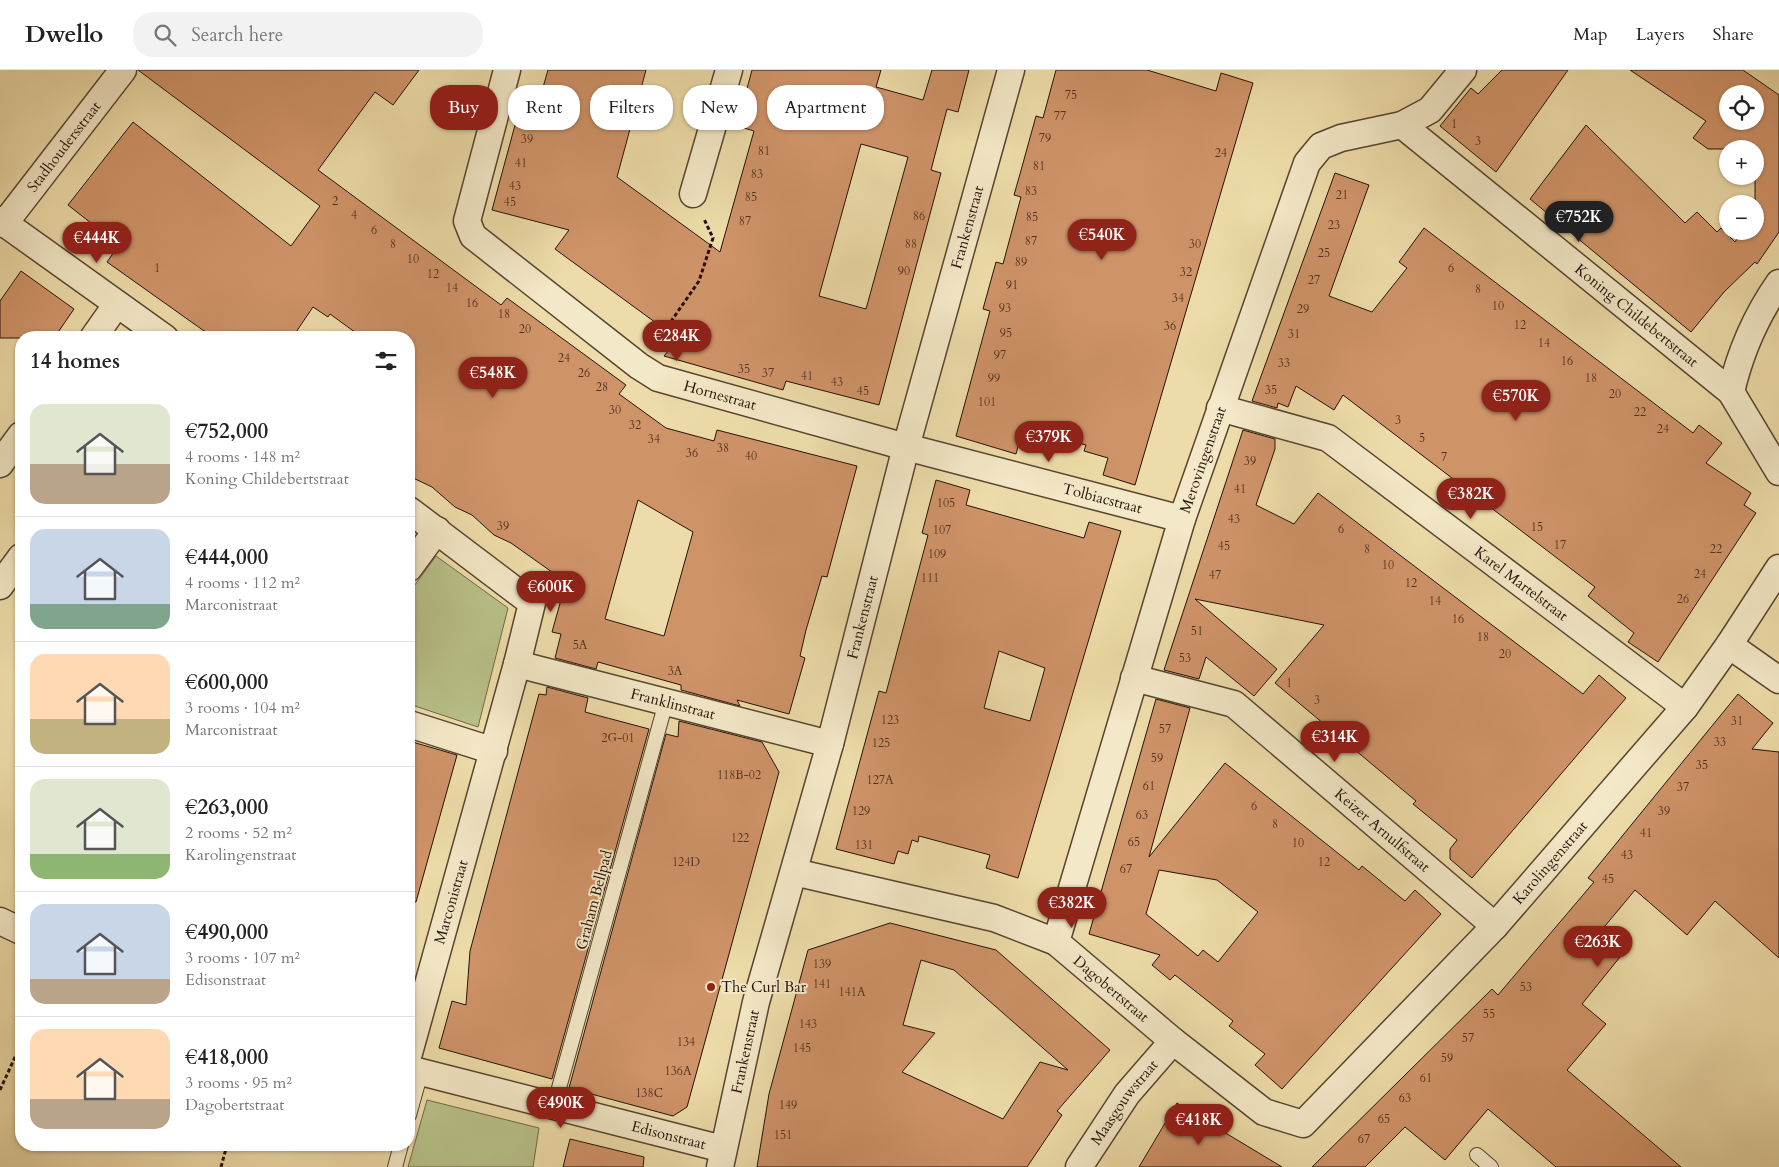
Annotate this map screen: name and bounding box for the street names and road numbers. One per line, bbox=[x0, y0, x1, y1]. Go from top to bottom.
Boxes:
street label: Stadhoudersstraat bbox=[22, 97, 105, 196]
street label: Frankenstraat bbox=[946, 183, 988, 271]
street label: Koning Childebertstraat bbox=[1571, 259, 1703, 372]
street label: Hornestraat bbox=[681, 376, 759, 415]
street label: Merovingenstraat bbox=[1175, 404, 1231, 516]
street label: Tolbiacstraat bbox=[1060, 478, 1145, 518]
street label: Karel Martelstraat bbox=[1470, 542, 1572, 626]
street label: Frankenstraat bbox=[842, 573, 883, 661]
street label: Franklinstraat bbox=[629, 683, 718, 724]
street label: Keizer Arnulfstraat bbox=[1330, 784, 1434, 877]
street label: Karolingenstraat bbox=[1508, 816, 1592, 909]
street label: Graham Bellpad bbox=[571, 848, 617, 952]
street label: Marconistraat bbox=[429, 857, 473, 946]
street label: Dagobertstraat bbox=[1069, 951, 1153, 1027]
street label: Frankenstraat bbox=[726, 1008, 764, 1096]
street label: Maasgouwstraat bbox=[1086, 1055, 1163, 1149]
street label: Edisonstraat bbox=[629, 1116, 708, 1154]

